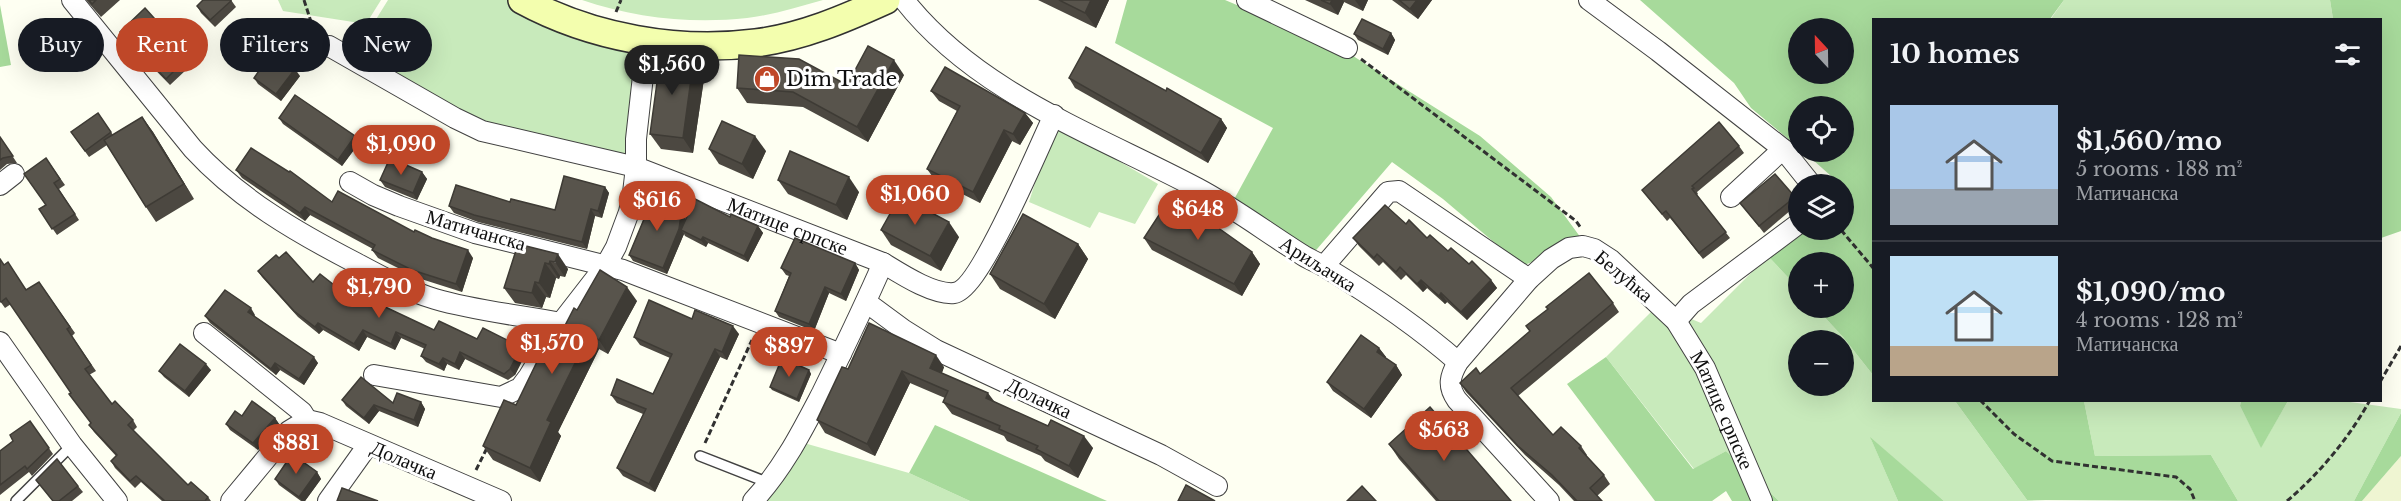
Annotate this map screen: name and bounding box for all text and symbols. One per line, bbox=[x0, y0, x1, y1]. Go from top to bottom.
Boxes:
chip: Buy bbox=[18, 18, 104, 72]
chip: Rent bbox=[116, 18, 208, 72]
chip: Filters bbox=[220, 18, 330, 72]
chip: New bbox=[342, 18, 432, 72]
north arrow bbox=[1788, 18, 1854, 84]
map controls bbox=[1788, 18, 1854, 396]
text: 10 homes bbox=[1890, 38, 2020, 70]
icon: filters bbox=[2331, 38, 2364, 71]
pin: $1,560 bbox=[623, 45, 721, 96]
text: $1,560 bbox=[638, 52, 706, 76]
shop icon: Dim Trade bbox=[752, 64, 782, 94]
place label: Dim Trade bbox=[786, 67, 897, 91]
button: locate bbox=[1788, 96, 1854, 162]
pin: $1,090 bbox=[352, 125, 450, 176]
text: $1,560/mo bbox=[2076, 125, 2222, 157]
icon: home bbox=[1938, 129, 2010, 201]
text: $1,090 bbox=[366, 132, 436, 156]
text: 5 rooms · 188 m² bbox=[2076, 157, 2242, 181]
button: layers bbox=[1788, 174, 1854, 240]
pin: $1,060 bbox=[866, 175, 964, 226]
pin: $616 bbox=[621, 181, 693, 232]
text: Матичанска bbox=[2076, 181, 2178, 205]
text: $1,060 bbox=[880, 182, 950, 206]
text: $616 bbox=[633, 188, 681, 212]
pin: $648 bbox=[1162, 190, 1234, 241]
street label: Матице српске bbox=[724, 192, 852, 260]
text: $648 bbox=[1172, 197, 1224, 221]
street label: Матичанска bbox=[423, 204, 529, 256]
street label: Ариљачка bbox=[1275, 231, 1361, 297]
street label: Белућка bbox=[1590, 245, 1658, 307]
button: + bbox=[1788, 252, 1854, 318]
pin: $1,790 bbox=[330, 268, 428, 319]
text: $1,790 bbox=[346, 275, 412, 299]
text: $1,090/mo bbox=[2076, 276, 2225, 308]
icon: home bbox=[1938, 280, 2010, 352]
text: 4 rooms · 128 m² bbox=[2076, 308, 2243, 332]
pin: $1,570 bbox=[503, 324, 601, 375]
pin: $897 bbox=[753, 327, 825, 378]
button: − bbox=[1788, 330, 1854, 396]
text: $1,570 bbox=[520, 331, 584, 355]
text: Матичанска bbox=[2076, 332, 2178, 356]
text: $897 bbox=[764, 334, 814, 358]
street label: Матице српске bbox=[1685, 346, 1759, 473]
street label: Долачка bbox=[1002, 372, 1076, 424]
pin: $563 bbox=[1408, 411, 1480, 462]
text: $563 bbox=[1419, 418, 1470, 442]
pin: $881 bbox=[260, 424, 332, 475]
text: $881 bbox=[273, 431, 320, 455]
street label: Долачка bbox=[367, 435, 441, 485]

